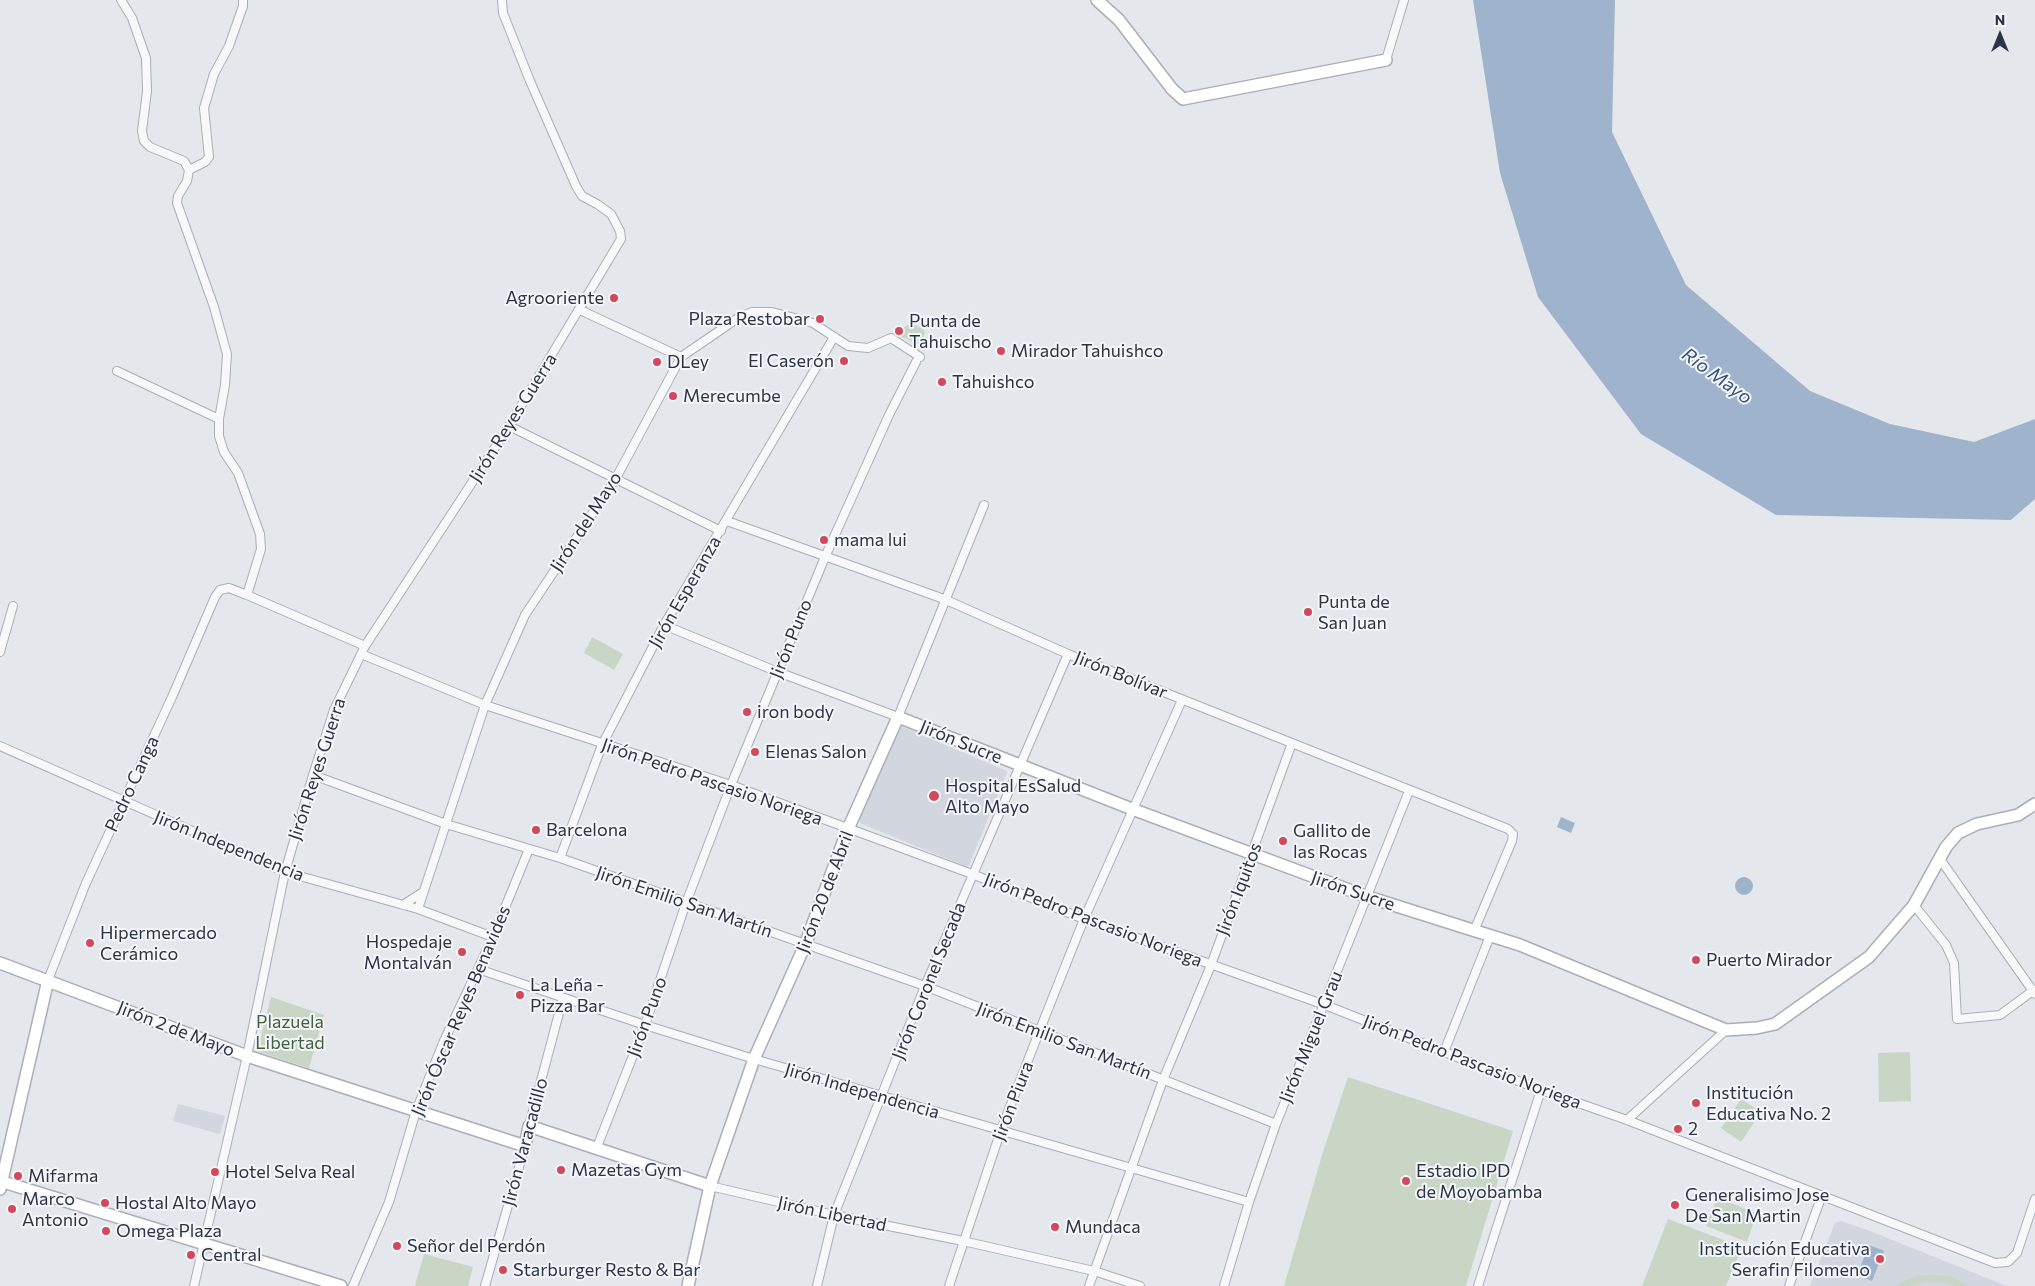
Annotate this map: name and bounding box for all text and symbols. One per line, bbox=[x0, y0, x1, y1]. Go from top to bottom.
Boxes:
north arrow bbox=[1975, 10, 2025, 60]
text: N bbox=[1995, 11, 2005, 28]
place label: Agrooriente bbox=[505, 287, 604, 309]
marker: Agrooriente bbox=[608, 292, 620, 304]
place label: Plaza Restobar bbox=[689, 308, 810, 330]
place label: Punta de Tahuischo bbox=[909, 310, 992, 352]
marker: Plaza Restobar bbox=[814, 313, 826, 325]
marker: Punta de Tahuischo bbox=[893, 325, 905, 337]
place label: Mirador Tahuishco bbox=[1011, 340, 1164, 362]
water label: Río Mayo bbox=[1677, 343, 1757, 409]
marker: Mirador Tahuishco bbox=[995, 345, 1007, 357]
street label: Jirón Reyes Guerra bbox=[464, 349, 562, 487]
place label: El Caserón bbox=[748, 350, 834, 372]
place label: DLey bbox=[667, 351, 709, 373]
marker: El Caserón bbox=[838, 355, 850, 367]
marker: DLey bbox=[651, 356, 663, 368]
place label: Tahuishco bbox=[952, 371, 1035, 393]
marker: Tahuishco bbox=[936, 376, 948, 388]
place label: Merecumbe bbox=[683, 385, 781, 407]
marker: Merecumbe bbox=[667, 390, 679, 402]
street label: Jirón del Mayo bbox=[546, 468, 626, 576]
place label: mama lui bbox=[834, 529, 907, 551]
street label: Jirón Esperanza bbox=[644, 532, 726, 652]
marker: mama lui bbox=[818, 534, 830, 546]
place label: Punta de San Juan bbox=[1318, 591, 1390, 634]
street label: Jirón Puno bbox=[765, 596, 817, 682]
marker: Punta de San Juan bbox=[1302, 606, 1314, 618]
street label: Jirón Bolívar bbox=[1071, 647, 1171, 703]
street label: Jirón Reyes Guerra bbox=[284, 695, 350, 843]
place label: iron body bbox=[757, 701, 834, 723]
marker: iron body bbox=[741, 706, 753, 718]
street label: Jirón Sucre bbox=[917, 716, 1005, 768]
street label: Pedro Canga bbox=[100, 733, 164, 835]
street label: Jirón Pedro Pascasio Noriega bbox=[599, 734, 825, 830]
place label: Elenas Salon bbox=[765, 741, 867, 763]
marker: Elenas Salon bbox=[749, 746, 761, 758]
place label: Hospital EsSalud Alto Mayo bbox=[945, 775, 1081, 818]
marker: Hospital EsSalud Alto Mayo bbox=[927, 789, 941, 803]
street label: Jirón Independencia bbox=[151, 806, 307, 886]
place label: Barcelona bbox=[546, 819, 627, 841]
place label: Gallito de las Rocas bbox=[1293, 820, 1371, 862]
marker: Barcelona bbox=[530, 824, 542, 836]
street label: Jirón 20 de Abril bbox=[792, 828, 858, 956]
marker: Gallito de las Rocas bbox=[1277, 835, 1289, 847]
street label: Jirón Iquitos bbox=[1211, 840, 1267, 938]
street label: Jirón Emilio San Martín bbox=[593, 862, 775, 942]
street label: Jirón Sucre bbox=[1308, 867, 1398, 915]
street label: Jirón Pedro Pascasio Noriega bbox=[981, 868, 1205, 972]
street label: Jirón Coronel Secada bbox=[888, 899, 970, 1063]
street label: Jirón Óscar Reyes Benavides bbox=[407, 903, 515, 1119]
place label: Hipermercado Cerámico bbox=[100, 922, 217, 964]
place label: Hospedaje Montalván bbox=[364, 931, 452, 974]
marker: Hipermercado Cerámico bbox=[84, 937, 96, 949]
marker: Hospedaje Montalván bbox=[456, 946, 468, 958]
place label: Puerto Mirador bbox=[1706, 949, 1832, 971]
marker: Puerto Mirador bbox=[1690, 954, 1702, 966]
street label: Jirón Miguel Grau bbox=[1275, 968, 1347, 1106]
place label: La Leña - Pizza Bar bbox=[530, 974, 605, 1016]
street label: Jirón Puno bbox=[623, 974, 671, 1060]
marker: La Leña - Pizza Bar bbox=[514, 989, 526, 1001]
street label: Jirón 2 de Mayo bbox=[114, 997, 238, 1061]
street label: Jirón Emilio San Martín bbox=[974, 998, 1154, 1084]
street label: Jirón Pedro Pascasio Noriega bbox=[1360, 1010, 1584, 1114]
park label: Plazuela Libertad bbox=[255, 1011, 325, 1054]
street label: Jirón Piura bbox=[988, 1058, 1038, 1144]
street label: Jirón Independencia bbox=[782, 1059, 942, 1123]
street label: Jirón Varacadillo bbox=[498, 1076, 552, 1208]
place label: Institución Educativa No. 2 bbox=[1706, 1082, 1831, 1124]
marker: Institución Educativa No. 2 bbox=[1690, 1097, 1702, 1109]
place label: 2 bbox=[1688, 1118, 1698, 1140]
marker: 2 bbox=[1672, 1123, 1684, 1135]
place label: Mazetas Gym bbox=[571, 1159, 682, 1181]
place label: Estadio IPD de Moyobamba bbox=[1416, 1160, 1543, 1202]
place label: Hotel Selva Real bbox=[225, 1161, 355, 1183]
marker: Mazetas Gym bbox=[555, 1164, 567, 1176]
place label: Mifarma bbox=[28, 1165, 99, 1187]
marker: Hotel Selva Real bbox=[209, 1166, 221, 1178]
marker: Mifarma bbox=[12, 1170, 24, 1182]
marker: Estadio IPD de Moyobamba bbox=[1400, 1175, 1412, 1187]
place label: Generalisimo Jose De San Martin bbox=[1685, 1184, 1829, 1226]
place label: Marco Antonio bbox=[22, 1188, 88, 1230]
place label: Hostal Alto Mayo bbox=[115, 1192, 256, 1214]
street label: Jirón Libertad bbox=[776, 1192, 888, 1236]
marker: Hostal Alto Mayo bbox=[99, 1197, 111, 1209]
marker: Generalisimo Jose De San Martin bbox=[1669, 1199, 1681, 1211]
marker: Marco Antonio bbox=[6, 1203, 18, 1215]
place label: Mundaca bbox=[1065, 1216, 1141, 1238]
place label: Omega Plaza bbox=[116, 1220, 222, 1242]
marker: Mundaca bbox=[1049, 1221, 1061, 1233]
marker: Omega Plaza bbox=[100, 1225, 112, 1237]
place label: Señor del Perdón bbox=[407, 1235, 545, 1257]
place label: Institución Educativa Serafin Filomeno bbox=[1699, 1238, 1870, 1280]
marker: Señor del Perdón bbox=[391, 1240, 403, 1252]
place label: Central bbox=[201, 1244, 262, 1266]
marker: Central bbox=[185, 1249, 197, 1261]
marker: Institución Educativa Serafin Filomeno bbox=[1874, 1253, 1886, 1265]
place label: Starburger Resto & Bar bbox=[513, 1259, 700, 1281]
marker: Starburger Resto & Bar bbox=[497, 1264, 509, 1276]

